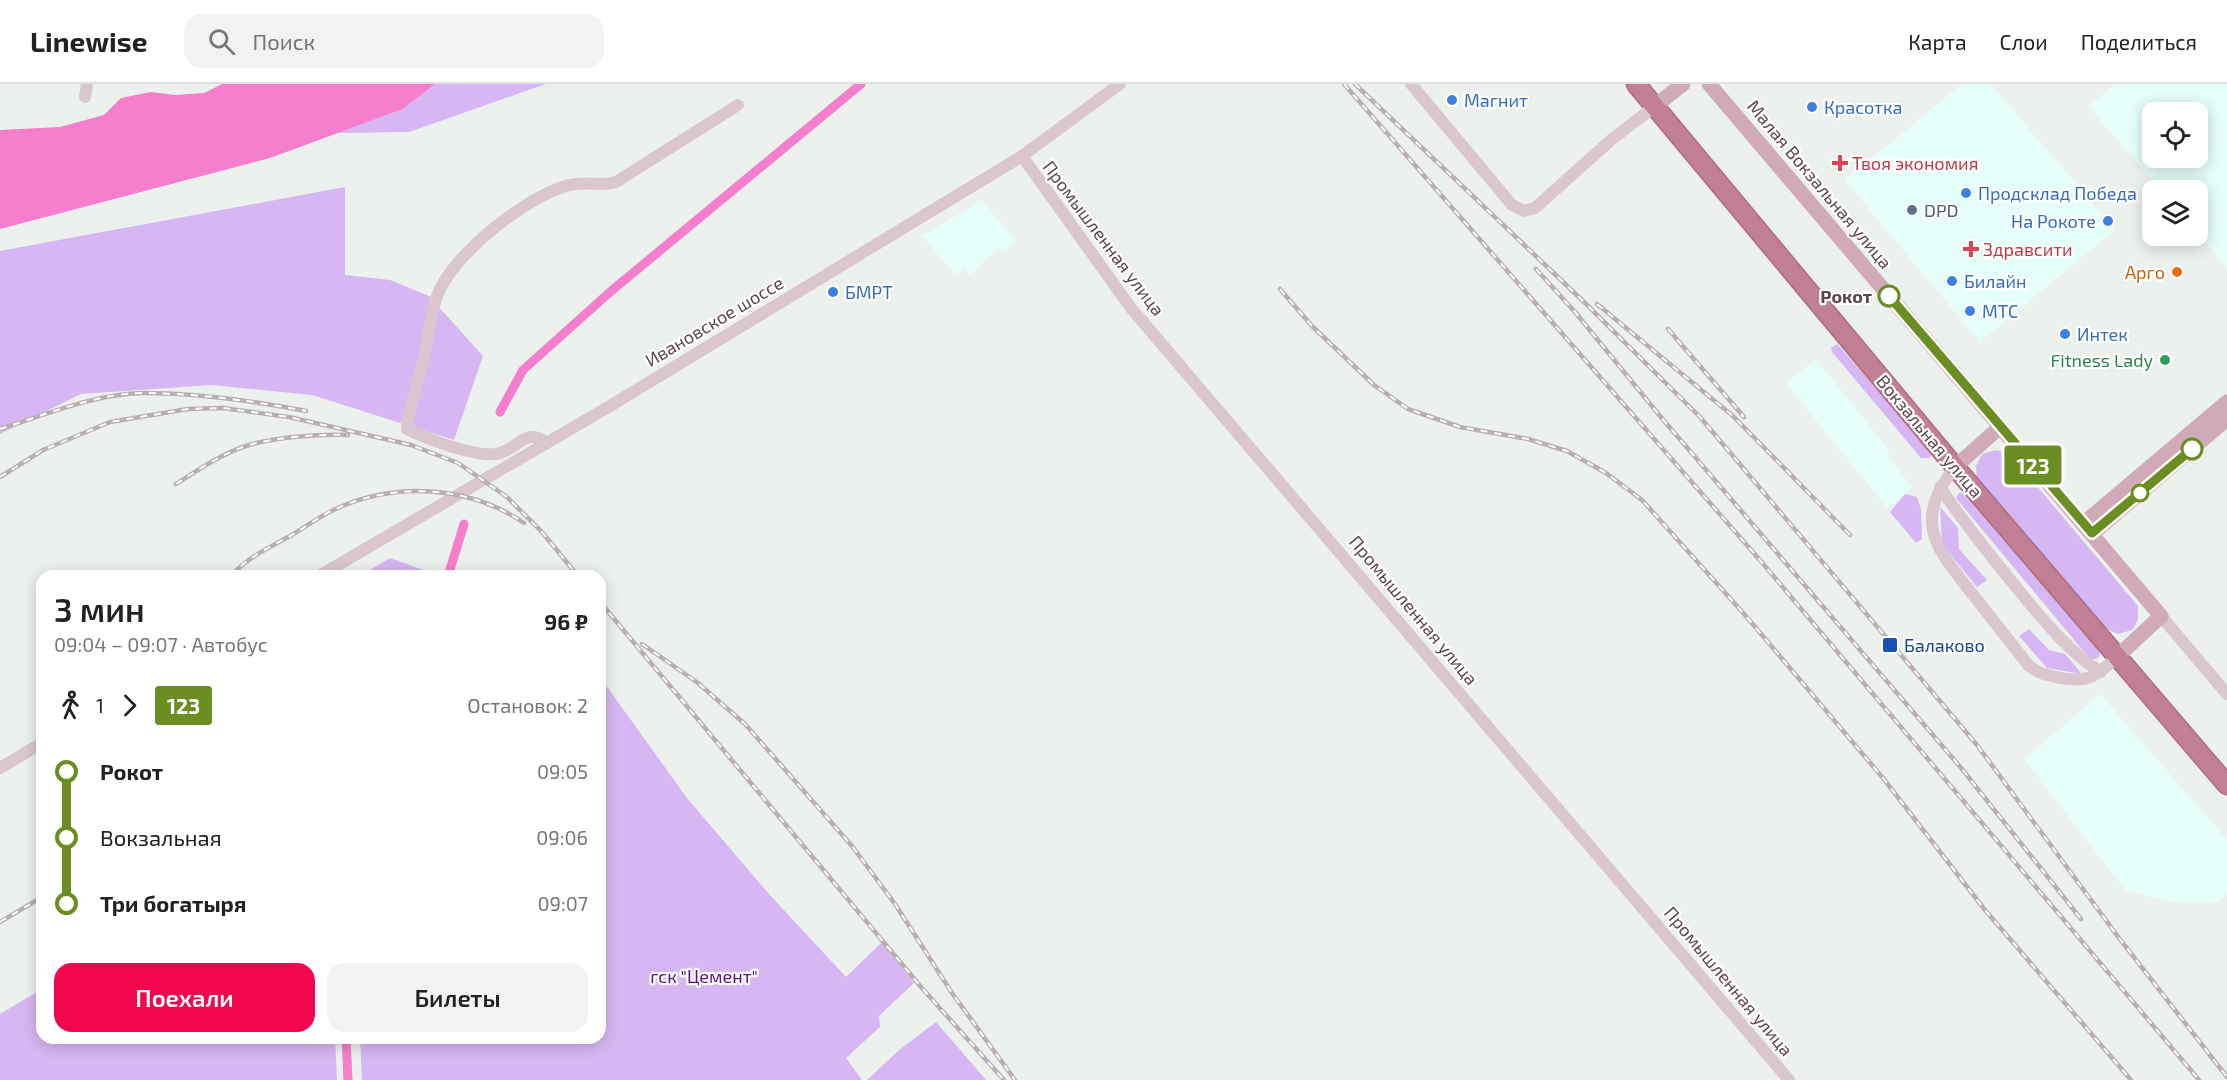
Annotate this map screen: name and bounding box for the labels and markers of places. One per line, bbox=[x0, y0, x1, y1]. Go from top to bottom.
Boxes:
place label: Магнит bbox=[1464, 89, 1528, 111]
marker: Магнит bbox=[1445, 93, 1459, 107]
place label: Красотка bbox=[1824, 96, 1902, 118]
marker: Красотка bbox=[1805, 100, 1819, 114]
place label: Твоя экономия bbox=[1852, 152, 1978, 174]
marker: Твоя экономия bbox=[1833, 156, 1847, 170]
place label: Продсклад Победа bbox=[1978, 182, 2137, 204]
marker: Продсклад Победа bbox=[1959, 186, 1973, 200]
place label: DPD bbox=[1924, 199, 1959, 221]
marker: DPD bbox=[1905, 203, 1919, 217]
place label: На Рокоте bbox=[2011, 210, 2096, 232]
marker: На Рокоте bbox=[2101, 214, 2115, 228]
place label: Здравсити bbox=[1983, 238, 2073, 260]
marker: Здравсити bbox=[1964, 242, 1978, 256]
place label: Арго bbox=[2125, 261, 2165, 283]
marker: Арго bbox=[2170, 265, 2184, 279]
place label: Билайн bbox=[1964, 270, 2026, 292]
marker: Билайн bbox=[1945, 274, 1959, 288]
place label: БМРТ bbox=[845, 281, 893, 303]
marker: БМРТ bbox=[826, 285, 840, 299]
place label: Рокот bbox=[1820, 285, 1872, 307]
marker: Рокот bbox=[1878, 285, 1900, 307]
place label: МТС bbox=[1982, 300, 2018, 322]
marker: МТС bbox=[1963, 304, 1977, 318]
place label: Интек bbox=[2077, 323, 2128, 345]
marker: Интек bbox=[2058, 327, 2072, 341]
place label: Fitness Lady bbox=[2051, 349, 2153, 371]
marker: Fitness Lady bbox=[2158, 353, 2172, 367]
unlabelled marker bbox=[2181, 438, 2203, 460]
unlabelled marker bbox=[2131, 484, 2149, 502]
place label: Балаково bbox=[1904, 634, 1985, 656]
marker: Балаково bbox=[1881, 636, 1899, 654]

